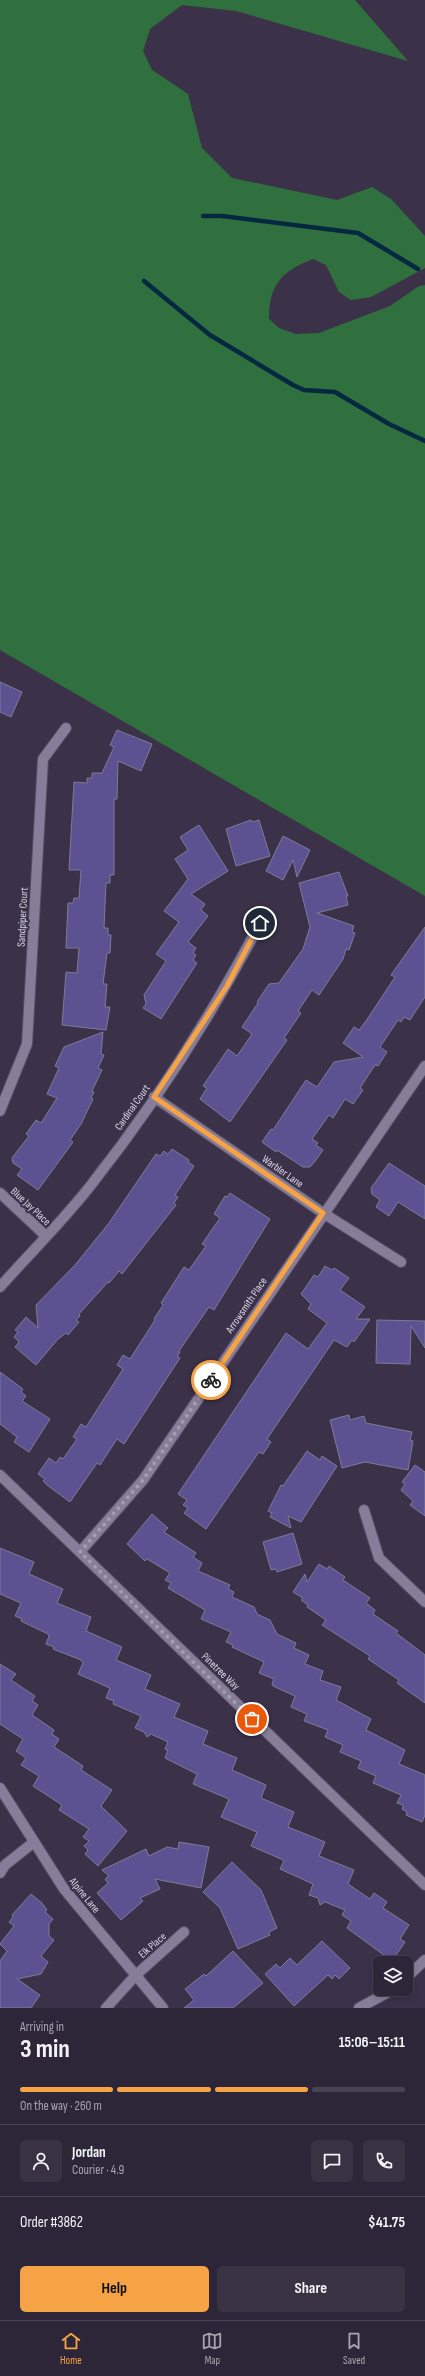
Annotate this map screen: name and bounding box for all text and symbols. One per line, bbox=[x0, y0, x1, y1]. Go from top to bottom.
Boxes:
street label: Sandpiper Court bbox=[14, 886, 31, 947]
pin bbox=[243, 906, 277, 940]
icon: home bbox=[249, 912, 271, 934]
street label: Cardinal Court bbox=[112, 1081, 153, 1133]
street label: Warbler Lane bbox=[259, 1152, 306, 1190]
street label: Blue Jay Place bbox=[8, 1185, 53, 1228]
street label: Arrowsmith Place bbox=[222, 1275, 270, 1336]
courier bbox=[191, 1360, 231, 1400]
icon: bike bbox=[200, 1369, 222, 1391]
street label: Pinetree Way bbox=[199, 1650, 243, 1693]
pin bbox=[235, 1702, 269, 1736]
icon: bag bbox=[241, 1708, 263, 1730]
street label: Alpine Lane bbox=[66, 1874, 103, 1916]
street label: Elk Place bbox=[136, 1930, 169, 1961]
map controls bbox=[373, 1956, 413, 1996]
button: layers bbox=[373, 1956, 413, 1996]
text: Arriving in bbox=[20, 2019, 64, 2035]
text: 15:06–15:11 bbox=[339, 2033, 405, 2052]
text: 3 min bbox=[20, 2034, 70, 2065]
text: On the way · 260 m bbox=[20, 2098, 102, 2114]
button: person bbox=[20, 2140, 62, 2182]
button: chat bbox=[311, 2140, 353, 2182]
button: phone bbox=[363, 2140, 405, 2182]
text: Jordan bbox=[72, 2143, 106, 2162]
text: Courier · 4.9 bbox=[72, 2162, 124, 2178]
text: Order #3862 bbox=[20, 2213, 83, 2232]
text: $41.75 bbox=[368, 2213, 405, 2232]
button: Help bbox=[20, 2266, 209, 2312]
button: Share bbox=[217, 2266, 405, 2312]
tab: Home bbox=[60, 2330, 82, 2367]
tab: Map bbox=[201, 2330, 223, 2367]
tab: Saved bbox=[343, 2330, 365, 2367]

